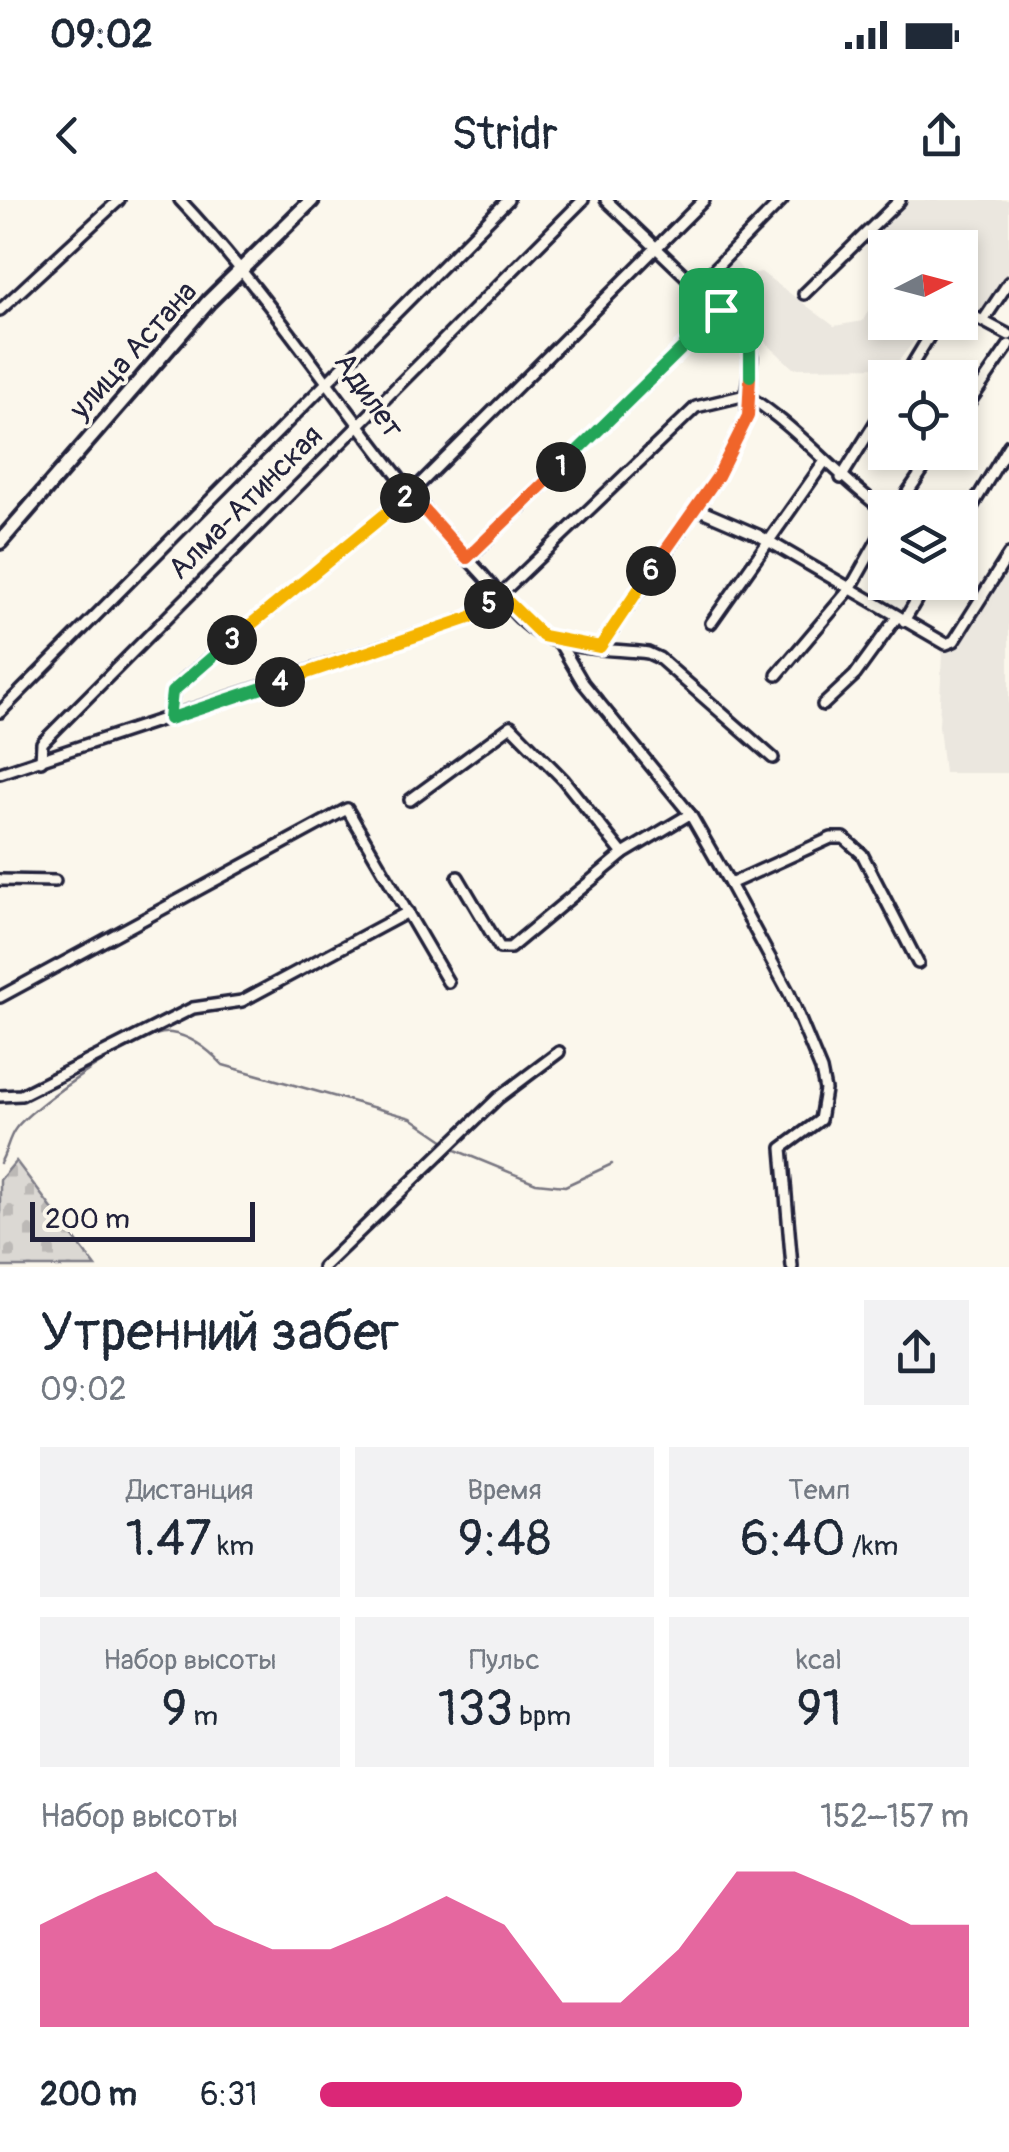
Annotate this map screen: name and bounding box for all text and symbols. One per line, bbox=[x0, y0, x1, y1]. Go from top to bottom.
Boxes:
text: 09:02 bbox=[50, 11, 153, 59]
text: Stridr bbox=[451, 107, 558, 163]
icon: back bbox=[40, 108, 95, 163]
icon: share bbox=[914, 108, 969, 163]
north arrow bbox=[868, 230, 978, 340]
map controls bbox=[868, 230, 978, 600]
pin bbox=[679, 268, 764, 353]
street label: улица Астана bbox=[61, 274, 205, 428]
icon: arrive bbox=[694, 283, 749, 338]
street label: Адилет bbox=[326, 345, 411, 445]
button: locate bbox=[868, 360, 978, 470]
street label: Алма-Атинская bbox=[160, 417, 330, 587]
pin: 1 bbox=[536, 442, 586, 492]
text: 1 bbox=[556, 449, 566, 484]
pin: 2 bbox=[380, 473, 430, 523]
text: 2 bbox=[397, 480, 413, 515]
button: layers bbox=[868, 490, 978, 600]
pin: 6 bbox=[626, 546, 676, 596]
text: 6 bbox=[643, 553, 659, 588]
pin: 5 bbox=[464, 579, 514, 629]
text: 5 bbox=[481, 586, 497, 621]
pin: 3 bbox=[207, 615, 257, 665]
text: 3 bbox=[224, 622, 240, 657]
pin: 4 bbox=[255, 657, 305, 707]
text: 4 bbox=[272, 664, 288, 699]
scale bar bbox=[30, 1197, 255, 1242]
text: 200 m bbox=[45, 1202, 130, 1237]
text: Утренний забег bbox=[40, 1298, 399, 1367]
button: share bbox=[864, 1300, 969, 1405]
text: 09:02 bbox=[40, 1370, 127, 1410]
text: Дистанция bbox=[126, 1473, 253, 1508]
text: Время bbox=[467, 1473, 542, 1508]
text: Темп bbox=[788, 1473, 850, 1508]
text: 1.47 bbox=[126, 1508, 211, 1571]
text: 9:48 bbox=[458, 1508, 551, 1571]
text: 6:40 bbox=[740, 1508, 846, 1571]
text: km bbox=[211, 1529, 254, 1564]
text: /km bbox=[846, 1529, 898, 1564]
text: Набор высоты bbox=[103, 1643, 277, 1678]
text: Пульс bbox=[469, 1643, 540, 1678]
text: kcal bbox=[796, 1643, 842, 1678]
text: 9 bbox=[161, 1678, 187, 1741]
text: 133 bbox=[438, 1678, 513, 1741]
text: 91 bbox=[797, 1678, 842, 1741]
text: m bbox=[187, 1699, 218, 1734]
text: bpm bbox=[513, 1699, 571, 1734]
text: Набор высоты bbox=[40, 1797, 238, 1837]
text: 152–157 m bbox=[820, 1797, 969, 1837]
text: 200 m bbox=[40, 2075, 137, 2115]
text: 6:31 bbox=[200, 2075, 258, 2115]

